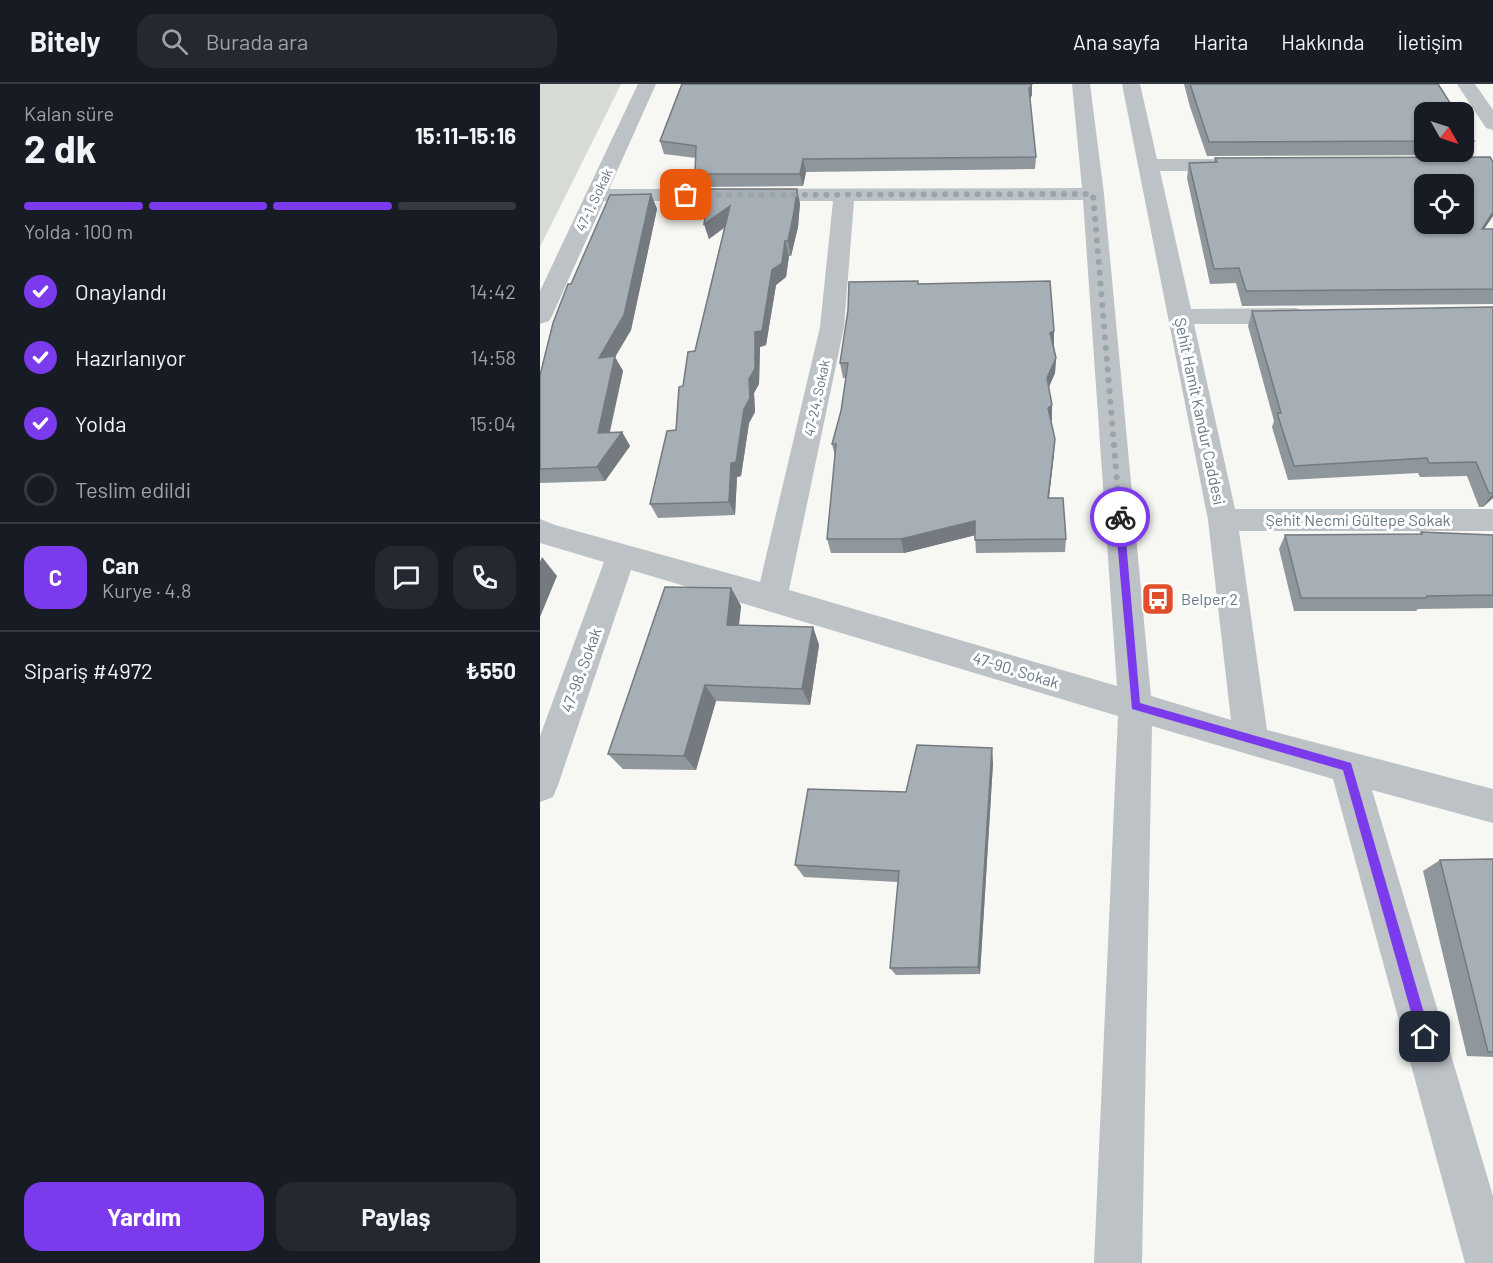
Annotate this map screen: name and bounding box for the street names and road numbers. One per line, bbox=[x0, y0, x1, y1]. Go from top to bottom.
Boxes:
street label: 47-1. Sokak bbox=[571, 165, 616, 234]
street label: Şehit Hamit Kandur Caddesi bbox=[1171, 316, 1230, 506]
street label: 47-24. Sokak bbox=[800, 358, 833, 438]
street label: Şehit Necmi Gültepe Sokak bbox=[1265, 510, 1451, 529]
street label: 47-98. Sokak bbox=[556, 625, 605, 715]
street label: 47-90. Sokak bbox=[971, 647, 1062, 692]

